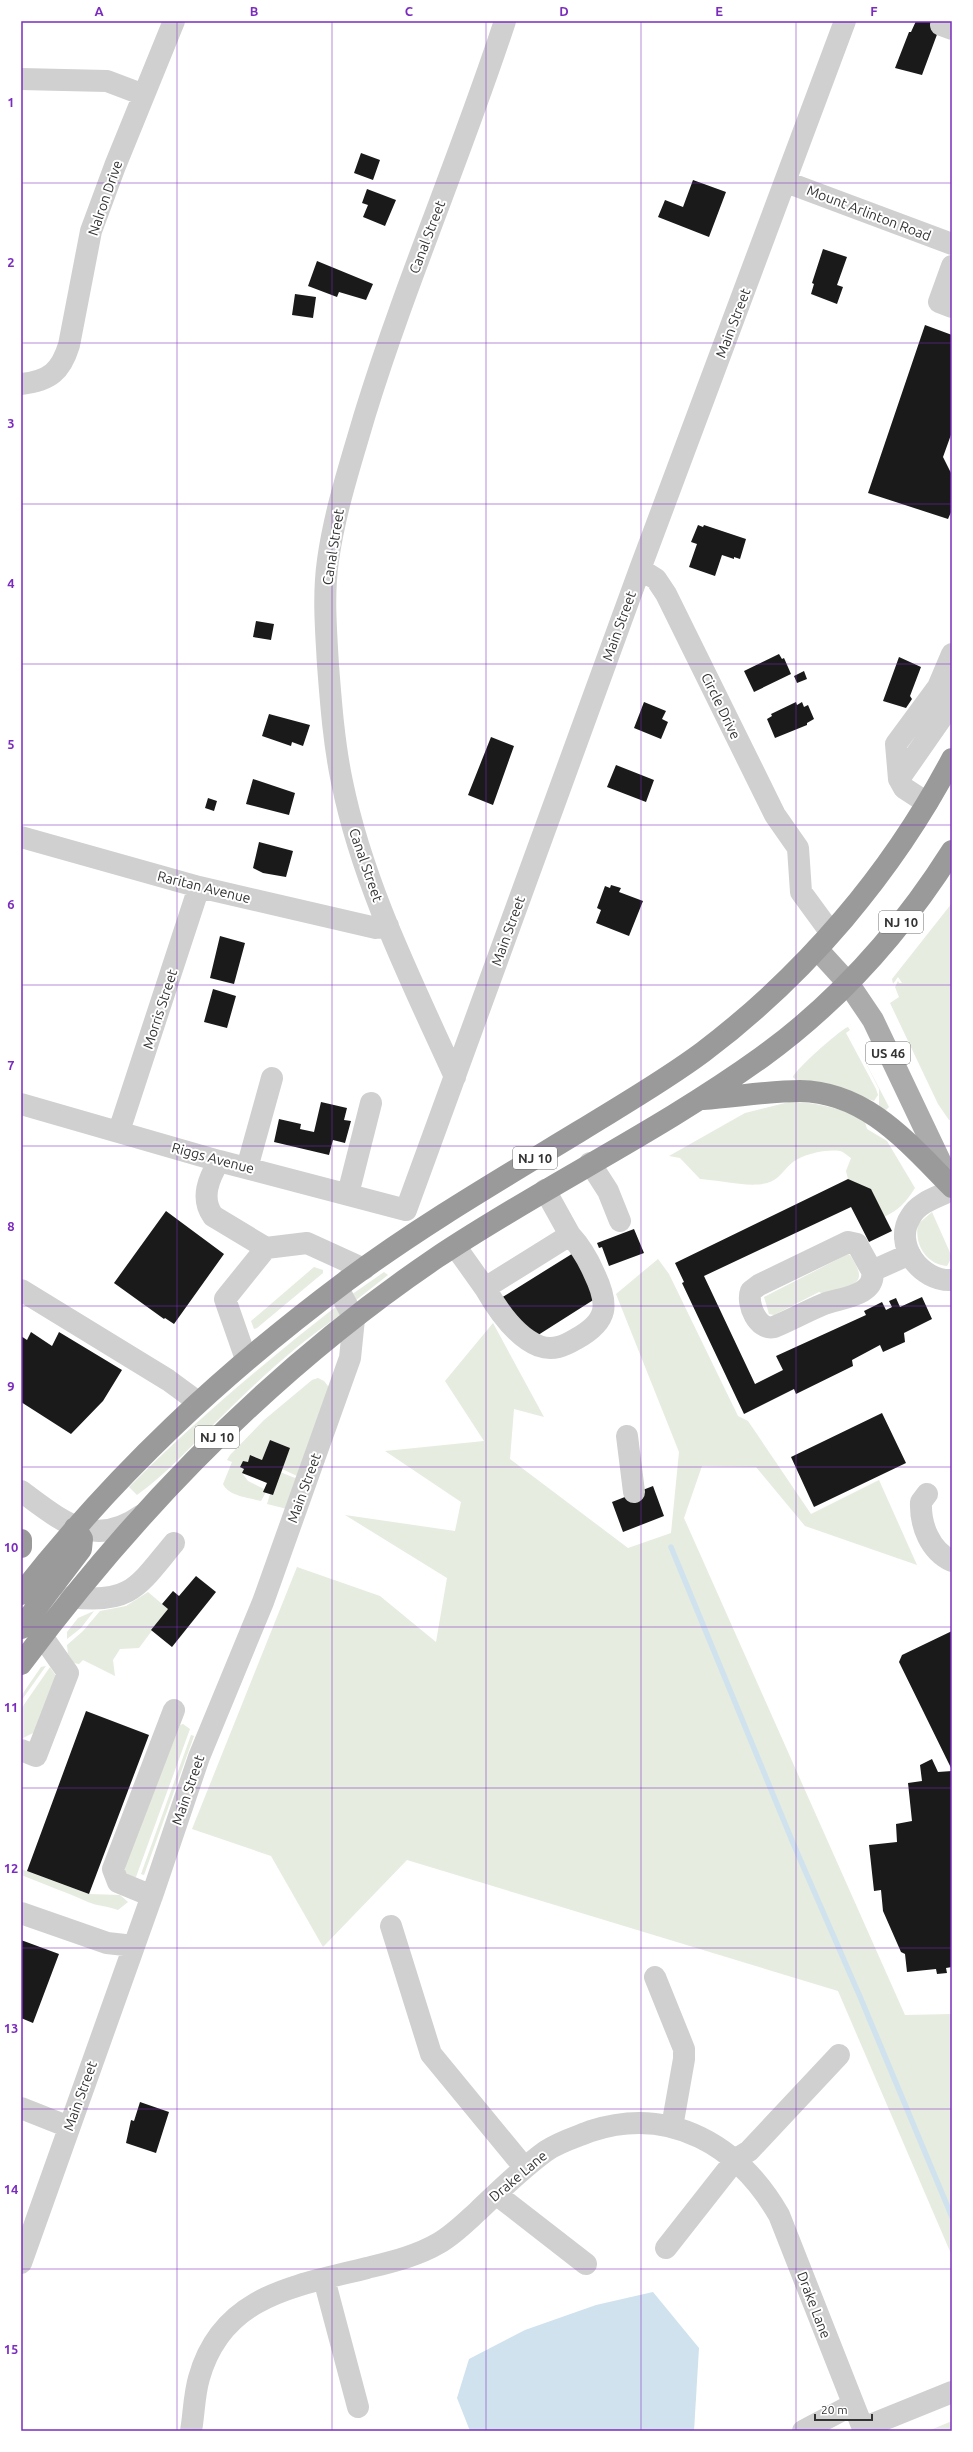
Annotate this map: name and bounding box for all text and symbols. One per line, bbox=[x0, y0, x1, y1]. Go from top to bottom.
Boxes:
text: A bbox=[94, 4, 104, 18]
text: B bbox=[250, 4, 259, 18]
text: C bbox=[405, 4, 414, 18]
text: D bbox=[559, 4, 569, 18]
text: E bbox=[715, 4, 723, 18]
text: F bbox=[870, 4, 878, 18]
text: 1 bbox=[7, 95, 15, 109]
street label: Nalron Drive bbox=[85, 158, 125, 238]
street label: Mount Arlinton Road bbox=[805, 182, 933, 244]
street label: Canal Street bbox=[406, 198, 448, 276]
text: 2 bbox=[7, 255, 15, 269]
street label: Main Street bbox=[712, 286, 754, 360]
text: 3 bbox=[7, 416, 15, 430]
street label: Canal Street bbox=[319, 507, 347, 586]
text: 4 bbox=[7, 576, 15, 590]
street label: Main Street bbox=[599, 588, 639, 663]
street label: Circle Drive bbox=[698, 670, 744, 742]
text: 5 bbox=[7, 737, 15, 751]
street label: Canal Street bbox=[346, 826, 386, 904]
street label: Raritan Avenue bbox=[156, 868, 252, 906]
street label: Main Street bbox=[488, 893, 528, 968]
text: 6 bbox=[7, 897, 15, 911]
road number: NJ 10 bbox=[879, 911, 923, 933]
street label: Morris Street bbox=[140, 967, 181, 1051]
road number: US 46 bbox=[866, 1042, 910, 1064]
text: 7 bbox=[7, 1058, 15, 1072]
street label: Riggs Avenue bbox=[170, 1139, 256, 1177]
road number: NJ 10 bbox=[513, 1147, 557, 1169]
text: 8 bbox=[7, 1219, 15, 1233]
text: 9 bbox=[7, 1379, 15, 1393]
road number: NJ 10 bbox=[195, 1426, 239, 1448]
street label: Main Street bbox=[284, 1450, 324, 1525]
text: 10 bbox=[4, 1540, 18, 1554]
text: 11 bbox=[4, 1700, 18, 1714]
street label: Main Street bbox=[169, 1752, 208, 1827]
text: 12 bbox=[4, 1861, 18, 1875]
text: 13 bbox=[4, 2021, 18, 2035]
street label: Main Street bbox=[60, 2058, 100, 2133]
street label: Drake Lane bbox=[486, 2147, 550, 2205]
text: 14 bbox=[4, 2182, 18, 2196]
street label: Drake Lane bbox=[794, 2269, 834, 2341]
text: 15 bbox=[4, 2342, 18, 2356]
scale bar bbox=[815, 2396, 872, 2422]
text: 20 m bbox=[821, 2403, 848, 2416]

